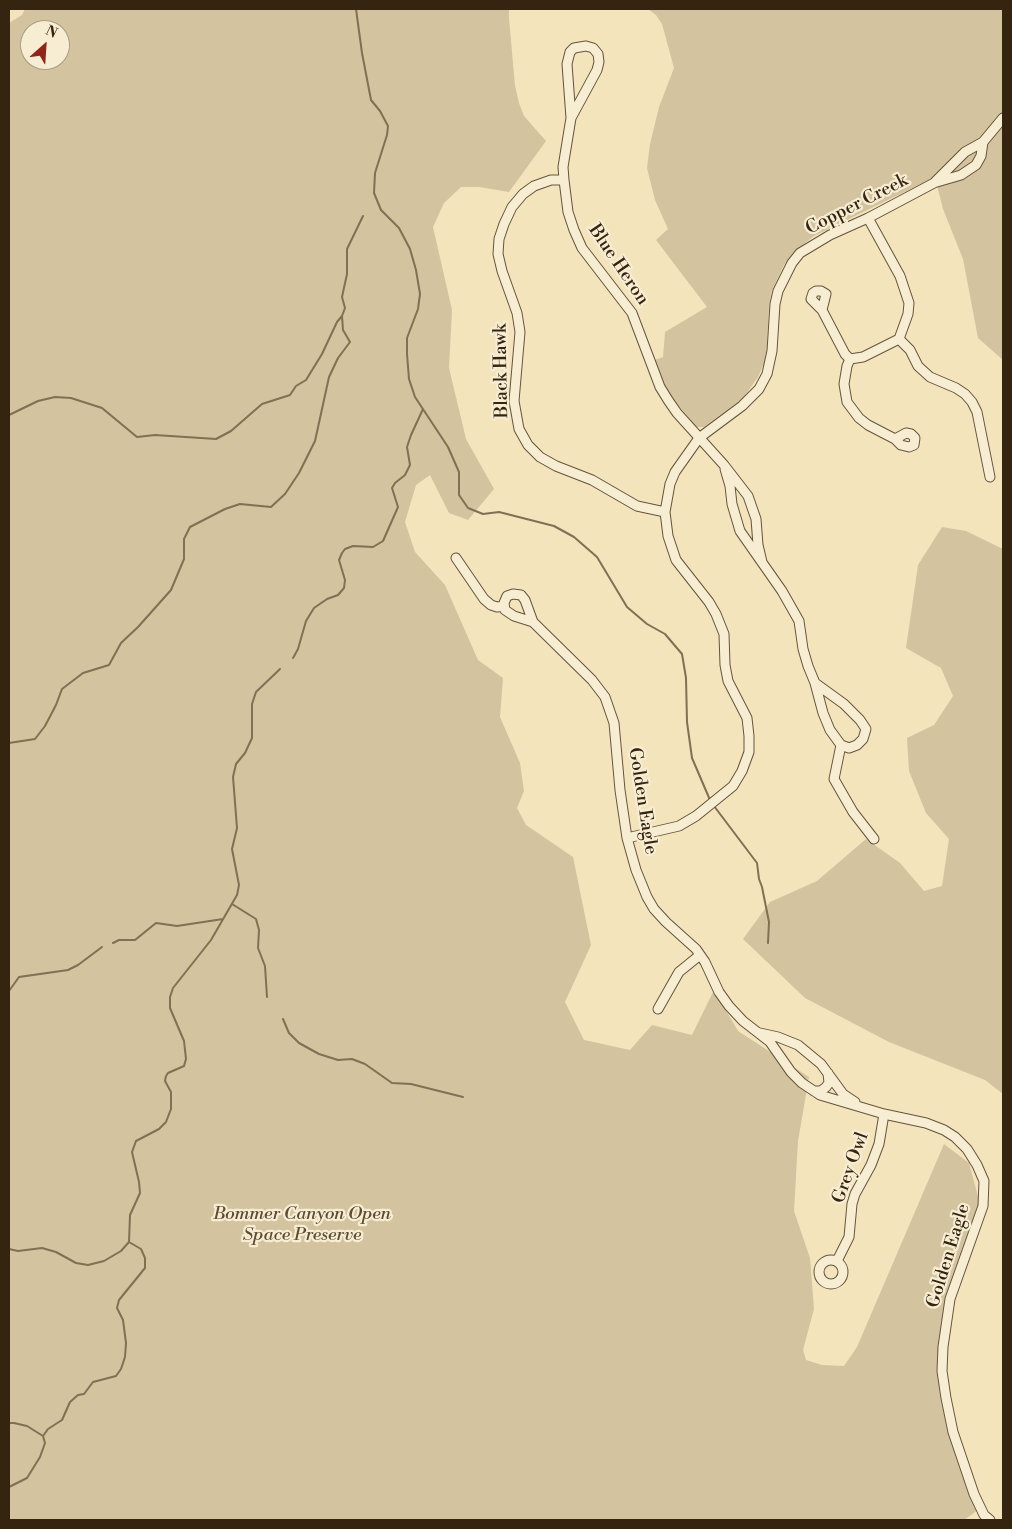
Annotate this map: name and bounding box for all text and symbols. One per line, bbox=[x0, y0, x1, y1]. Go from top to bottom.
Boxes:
north arrow bbox=[20, 20, 70, 70]
text: N bbox=[42, 22, 60, 43]
street label: Copper Creek bbox=[802, 170, 912, 240]
street label: Blue Heron bbox=[583, 220, 653, 310]
street label: Black Hawk bbox=[490, 324, 514, 418]
street label: Golden Eagle bbox=[623, 746, 661, 856]
street label: Grey Owl bbox=[828, 1129, 874, 1207]
street label: Golden Eagle bbox=[923, 1201, 975, 1311]
park label: Bommer Canyon Open Space Preserve bbox=[213, 1204, 391, 1246]

